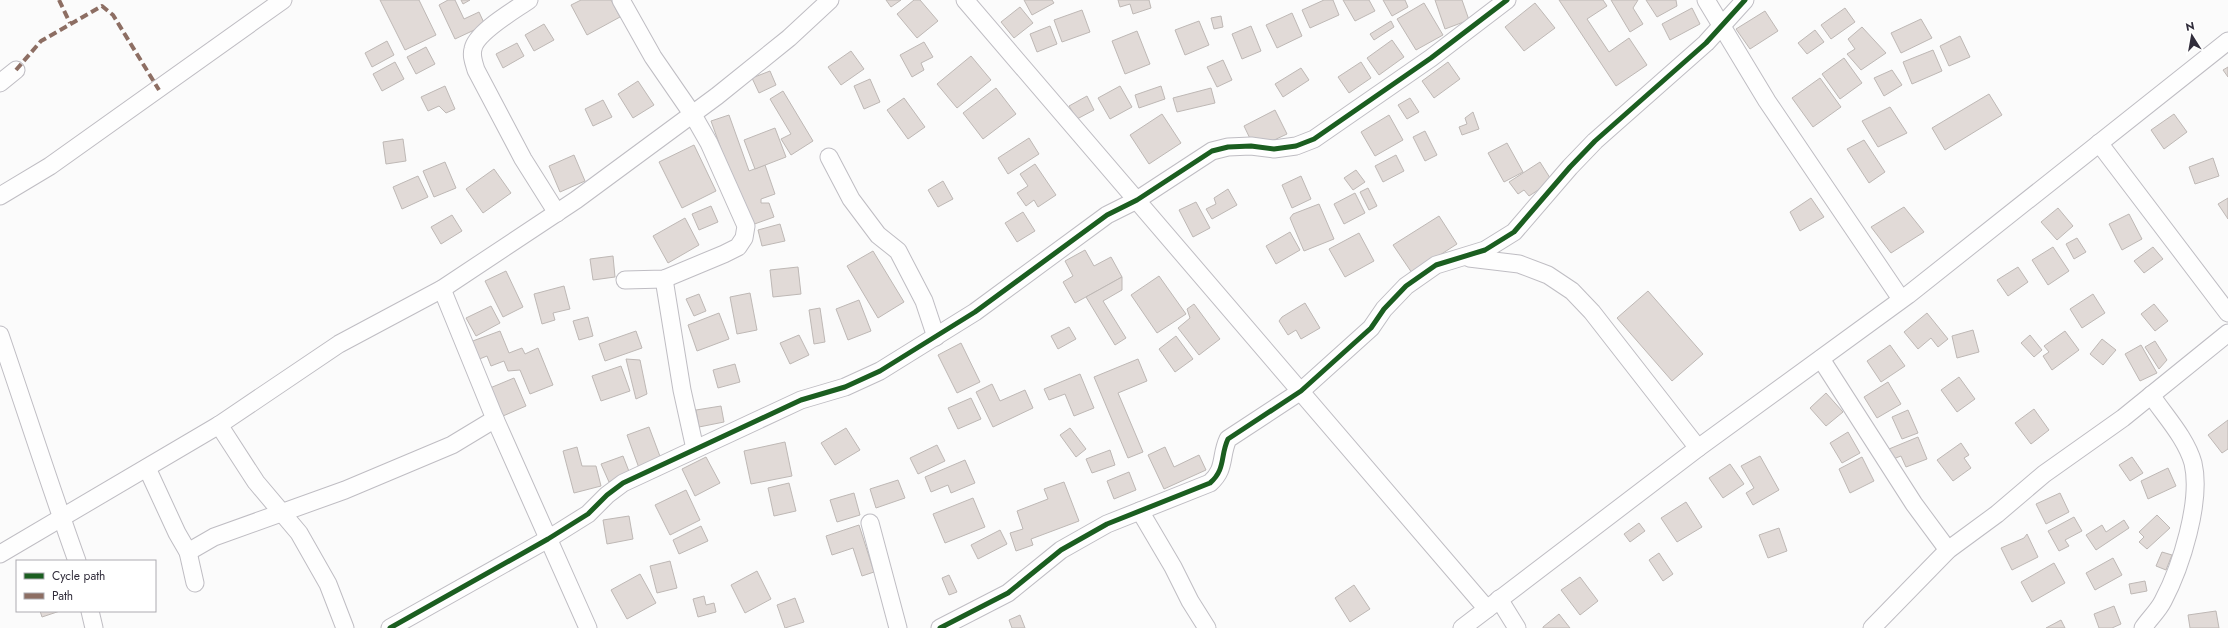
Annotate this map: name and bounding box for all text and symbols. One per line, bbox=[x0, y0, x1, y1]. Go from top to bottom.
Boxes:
north arrow bbox=[2172, 16, 2212, 56]
text: N bbox=[2184, 17, 2196, 35]
legend bbox=[16, 560, 156, 612]
text: Cycle path bbox=[52, 567, 105, 585]
text: Path bbox=[52, 587, 73, 605]

